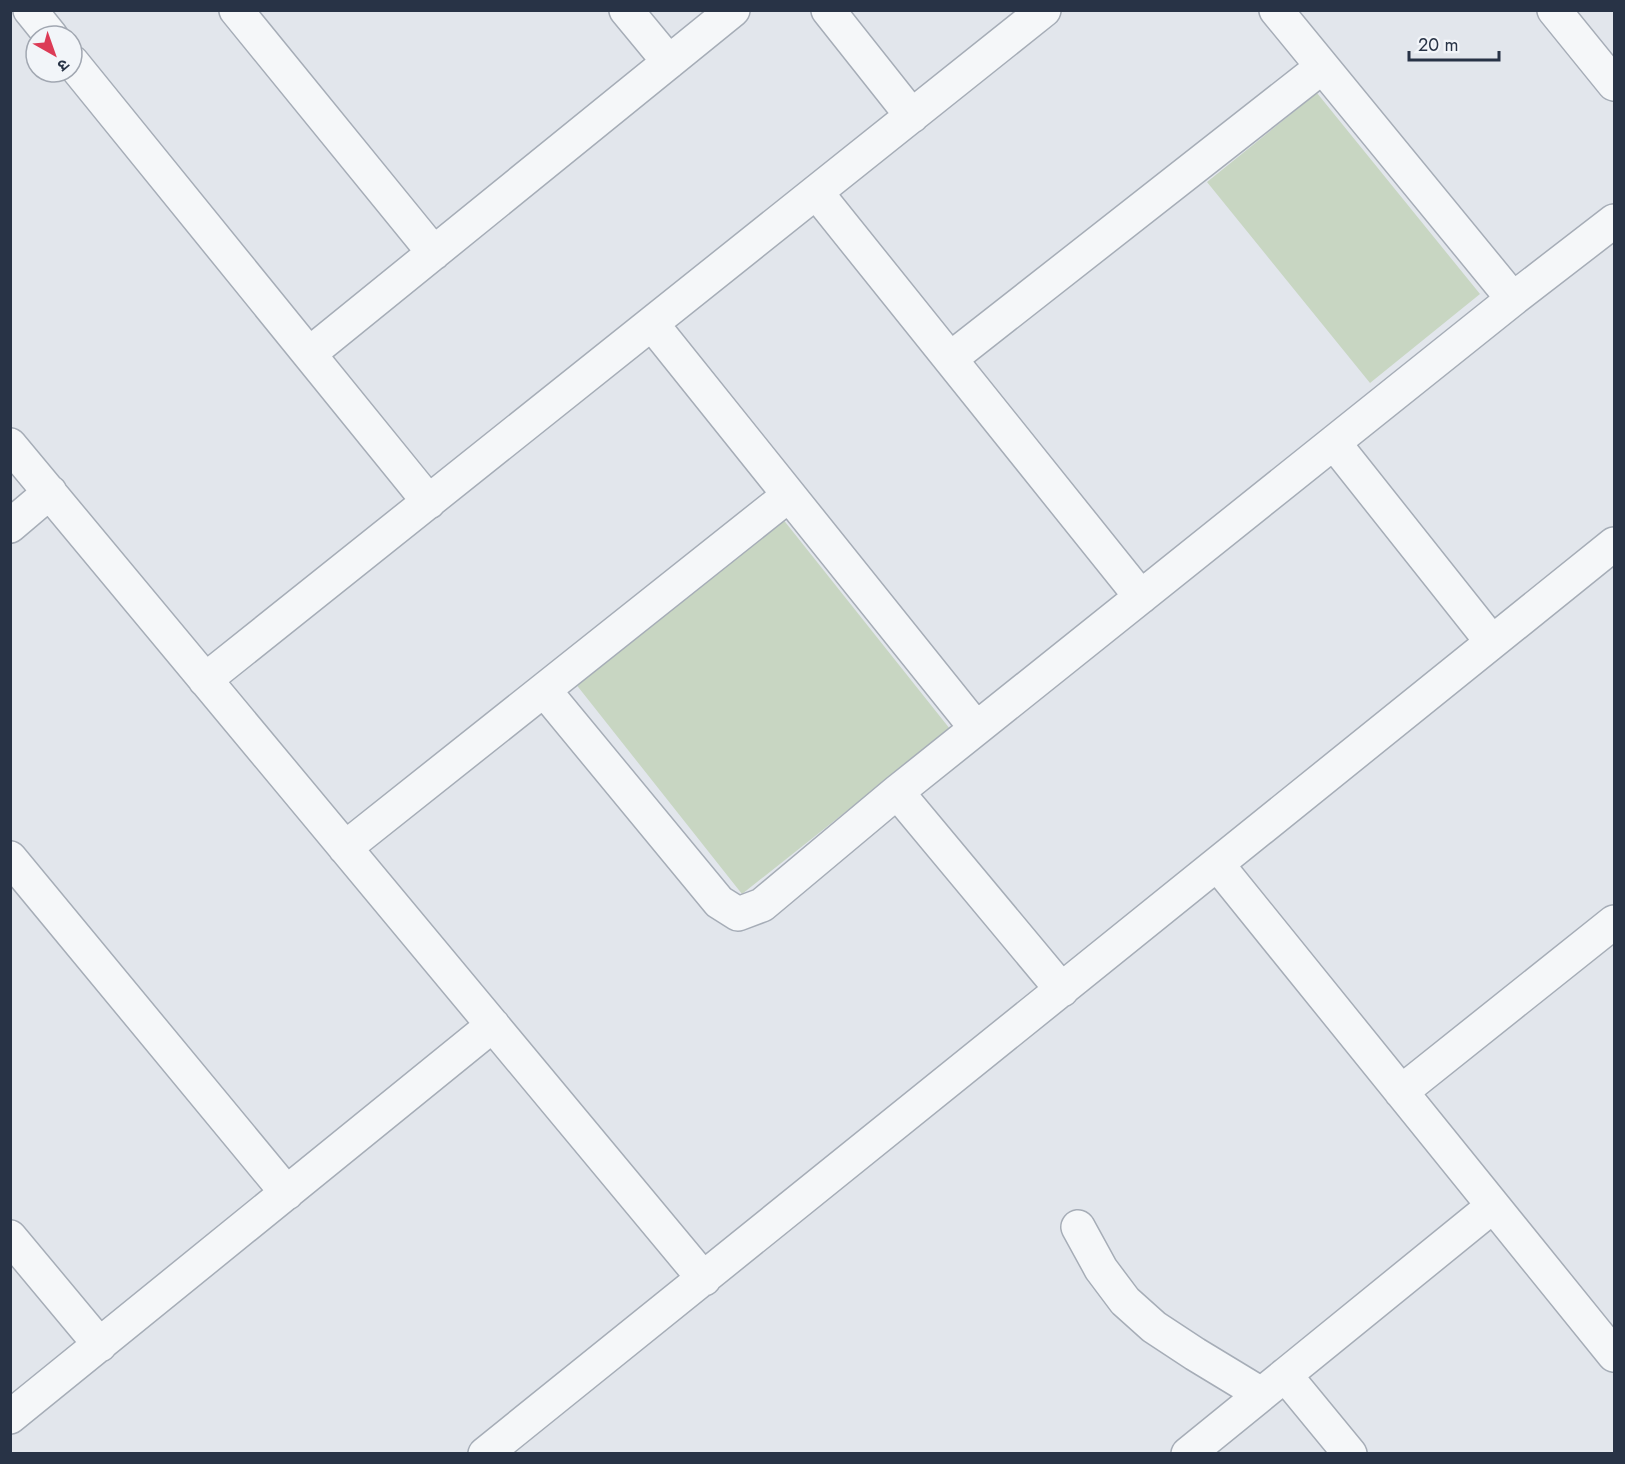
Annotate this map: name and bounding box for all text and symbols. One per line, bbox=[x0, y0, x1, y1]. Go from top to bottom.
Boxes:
north arrow bbox=[24, 24, 84, 84]
scale bar bbox=[1409, 24, 1499, 62]
text: 20 m bbox=[1418, 32, 1458, 58]
text: उ bbox=[52, 53, 74, 77]

